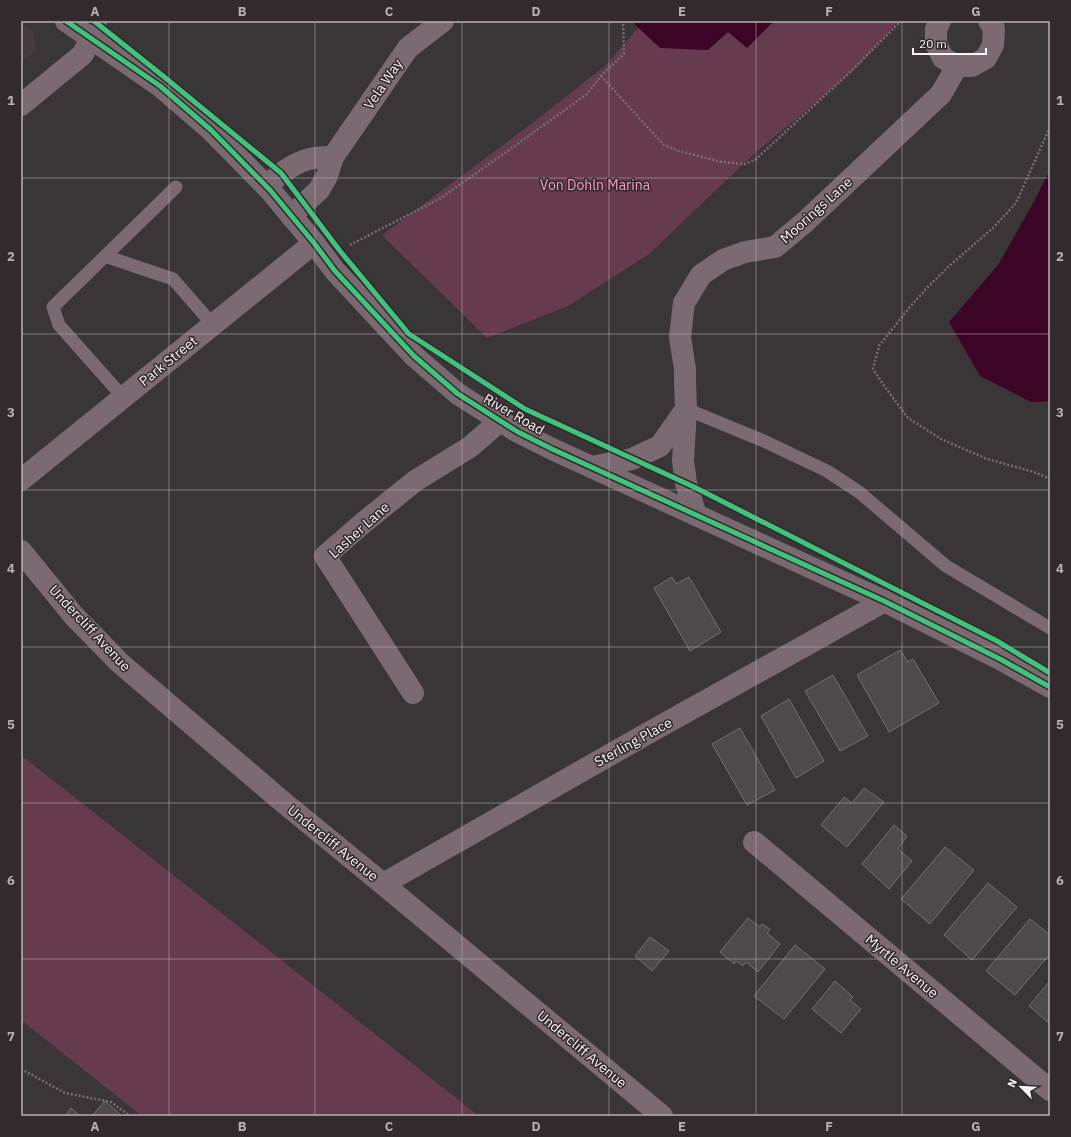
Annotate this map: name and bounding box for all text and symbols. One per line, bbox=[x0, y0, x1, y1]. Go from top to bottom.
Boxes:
text: A bbox=[91, 3, 100, 20]
text: B bbox=[238, 3, 247, 20]
text: C bbox=[385, 3, 394, 20]
text: D bbox=[531, 3, 541, 20]
text: E bbox=[678, 3, 686, 20]
text: F bbox=[825, 3, 833, 20]
text: G bbox=[971, 3, 981, 20]
scale bar bbox=[913, 30, 986, 56]
text: 20 m bbox=[919, 36, 947, 51]
street label: Vela Way bbox=[360, 55, 406, 113]
text: 1 bbox=[7, 92, 15, 109]
text: 1 bbox=[1056, 92, 1064, 109]
street label: Moorings Lane bbox=[776, 173, 856, 247]
park label: Von Dohln Marina bbox=[540, 176, 651, 194]
text: 2 bbox=[7, 248, 15, 265]
text: 2 bbox=[1056, 248, 1064, 265]
street label: Park Street bbox=[135, 332, 201, 390]
street label: River Road bbox=[480, 389, 548, 439]
text: 3 bbox=[7, 404, 15, 421]
text: 3 bbox=[1056, 404, 1064, 421]
street label: Lasher Lane bbox=[325, 498, 393, 562]
text: 4 bbox=[7, 560, 15, 577]
text: 4 bbox=[1056, 560, 1064, 577]
street label: Undercliff Avenue bbox=[45, 581, 135, 675]
street label: Sterling Place bbox=[591, 713, 675, 771]
text: 5 bbox=[7, 716, 15, 733]
text: 5 bbox=[1056, 716, 1064, 733]
street label: Undercliff Avenue bbox=[284, 801, 382, 885]
text: 6 bbox=[7, 872, 15, 889]
text: 6 bbox=[1056, 872, 1064, 889]
street label: Myrtle Avenue bbox=[862, 930, 942, 1002]
street label: Undercliff Avenue bbox=[533, 1006, 631, 1092]
text: 7 bbox=[7, 1028, 15, 1045]
text: 7 bbox=[1056, 1028, 1064, 1045]
north arrow bbox=[1001, 1067, 1041, 1107]
text: N bbox=[1004, 1076, 1020, 1089]
text: A bbox=[91, 1118, 100, 1135]
text: B bbox=[238, 1118, 247, 1135]
text: C bbox=[385, 1118, 394, 1135]
text: D bbox=[531, 1118, 541, 1135]
text: E bbox=[678, 1118, 686, 1135]
text: F bbox=[825, 1118, 833, 1135]
text: G bbox=[971, 1118, 981, 1135]

